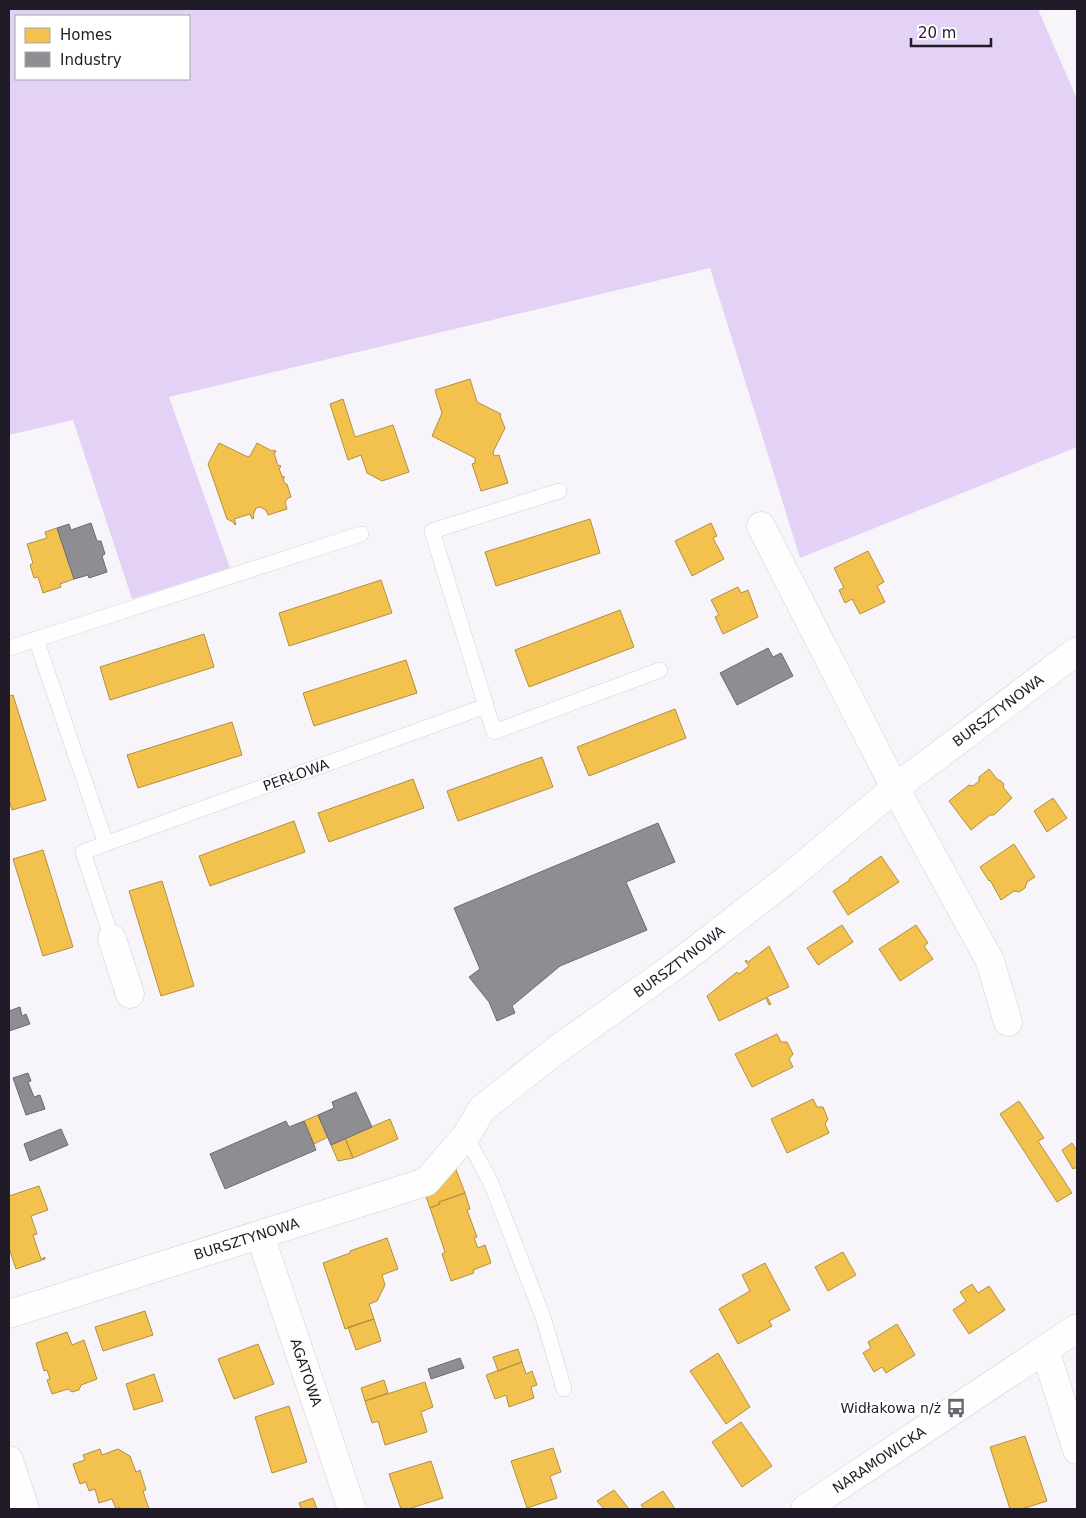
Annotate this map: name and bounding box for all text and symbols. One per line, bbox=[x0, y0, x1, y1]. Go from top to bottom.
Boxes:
legend bbox=[15, 15, 190, 80]
scale bar bbox=[911, 15, 991, 47]
text: 20 m bbox=[918, 24, 956, 42]
text: Homes bbox=[60, 26, 112, 44]
text: Industry bbox=[60, 51, 122, 69]
street label: BURSZTYNOWA bbox=[950, 671, 1047, 750]
street label: PERŁOWA bbox=[261, 756, 331, 794]
street label: BURSZTYNOWA bbox=[631, 922, 728, 1001]
street label: BURSZTYNOWA bbox=[192, 1215, 301, 1263]
street label: AGATOWA bbox=[287, 1336, 325, 1409]
bus stop icon: Widłakowa n/ż bbox=[945, 1397, 967, 1419]
place label: Widłakowa n/ż bbox=[841, 1400, 941, 1416]
street label: NARAMOWICKA bbox=[830, 1423, 929, 1496]

